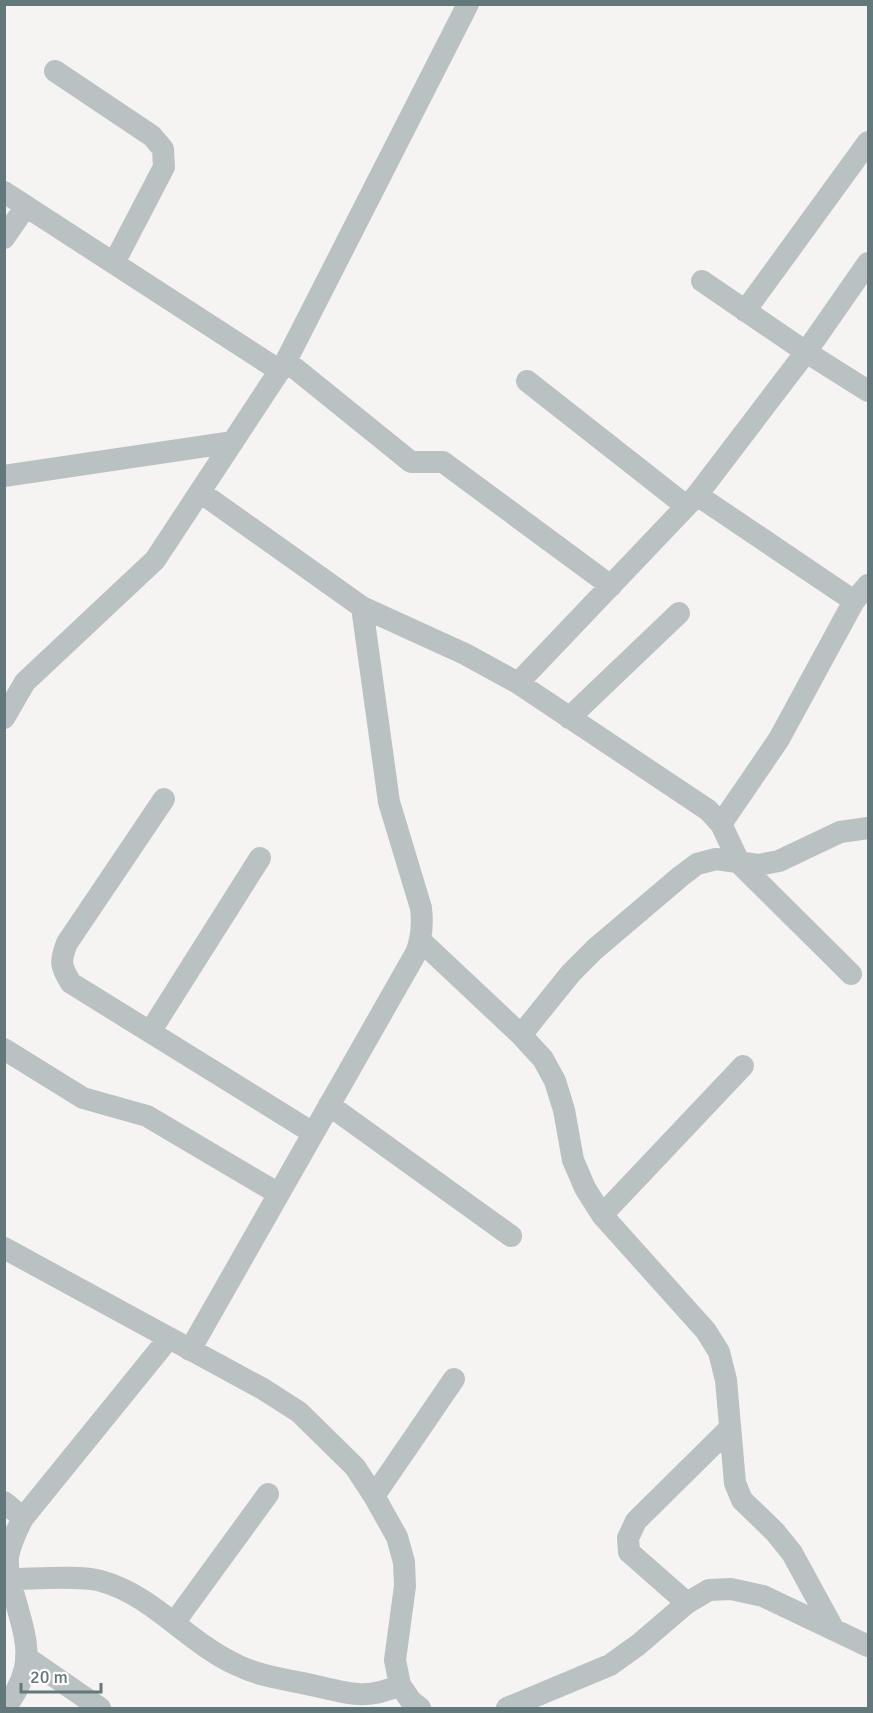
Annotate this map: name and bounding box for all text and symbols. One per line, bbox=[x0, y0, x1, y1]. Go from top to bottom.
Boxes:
scale bar bbox=[21, 1656, 100, 1694]
text: 20 m bbox=[30, 1666, 68, 1688]

